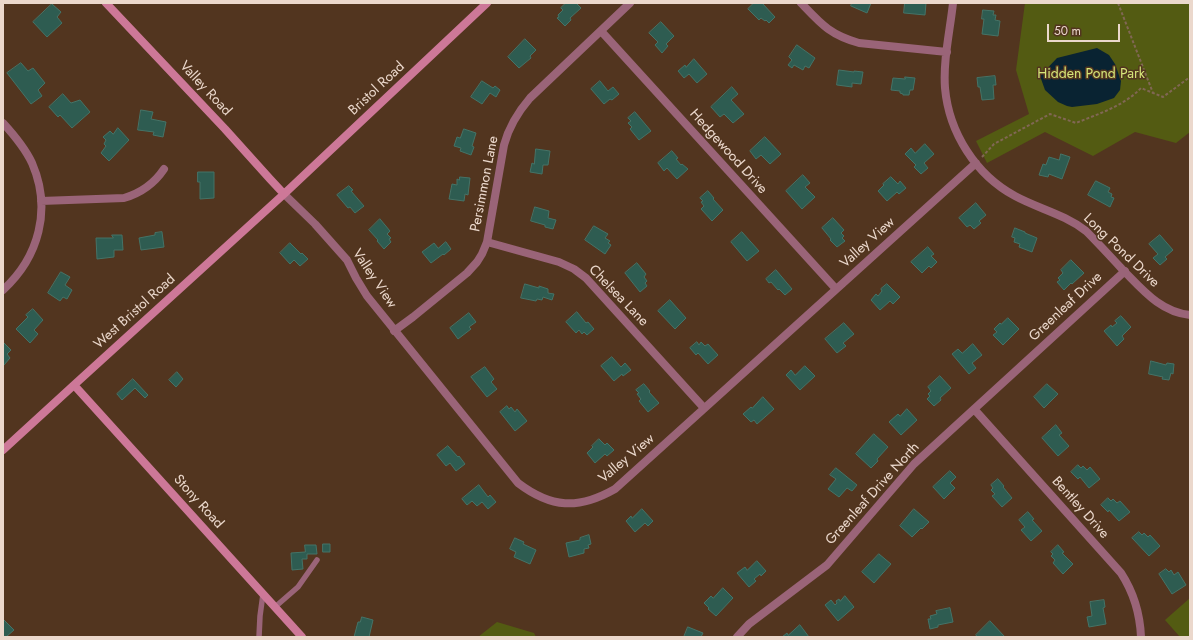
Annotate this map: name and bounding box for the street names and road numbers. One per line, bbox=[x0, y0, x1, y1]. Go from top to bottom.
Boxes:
street label: Valley Road bbox=[175, 58, 235, 120]
street label: Bristol Road bbox=[345, 59, 409, 119]
street label: Hedgewood Drive bbox=[686, 106, 770, 198]
street label: Persimmon Lane bbox=[467, 135, 503, 233]
street label: Long Pond Drive bbox=[1080, 211, 1162, 291]
street label: Valley View bbox=[837, 214, 899, 272]
street label: Valley View bbox=[348, 246, 400, 312]
street label: Chelsea Lane bbox=[585, 262, 651, 330]
street label: Greenleaf Drive bbox=[1026, 269, 1106, 345]
street label: West Bristol Road bbox=[91, 271, 179, 353]
street label: Valley View bbox=[596, 431, 658, 487]
street label: Greenleaf Drive North bbox=[823, 439, 923, 549]
street label: Stony Road bbox=[170, 472, 226, 532]
street label: Bentley Drive bbox=[1048, 474, 1112, 542]

